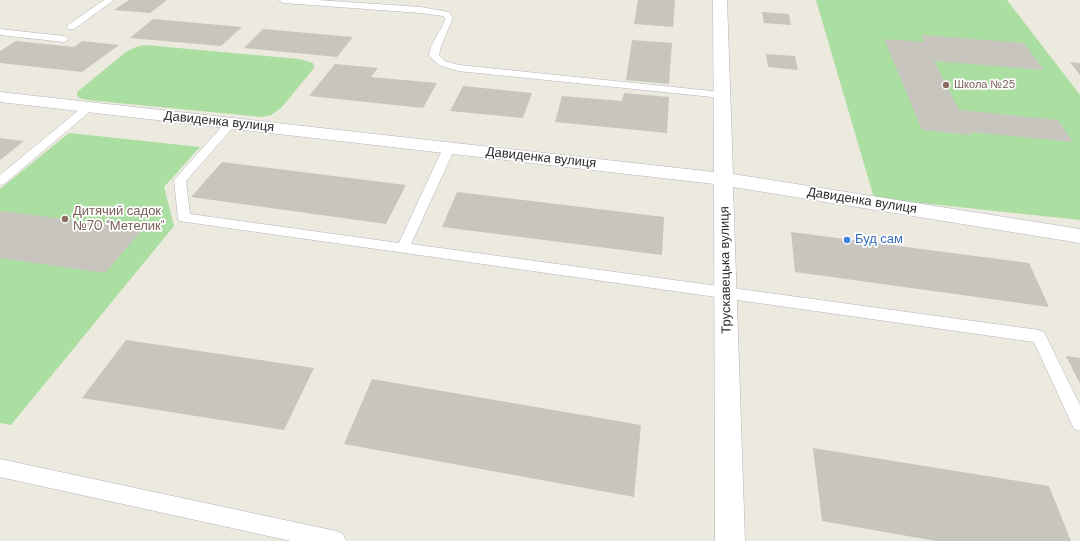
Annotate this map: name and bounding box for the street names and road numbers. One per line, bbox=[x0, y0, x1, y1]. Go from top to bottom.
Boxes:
street label: Давиденка вулиця bbox=[163, 108, 275, 136]
street label: Давиденка вулиця bbox=[485, 144, 597, 172]
street label: Давиденка вулиця bbox=[806, 185, 918, 217]
street label: Трускавецька вулиця bbox=[717, 206, 735, 334]

